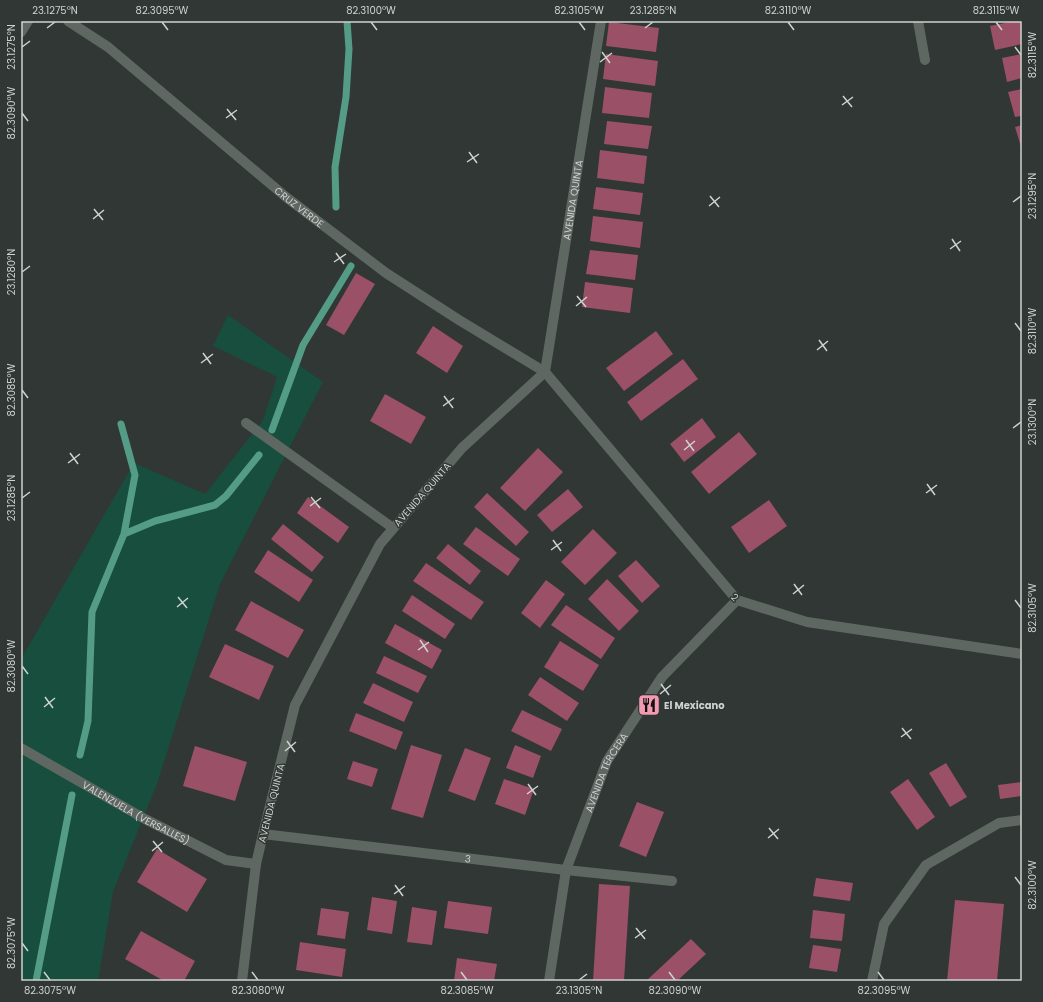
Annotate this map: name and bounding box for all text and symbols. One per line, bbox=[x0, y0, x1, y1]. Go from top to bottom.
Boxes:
text: 23.1275°N bbox=[32, 3, 78, 18]
text: 82.3095°W bbox=[136, 3, 189, 18]
text: 82.3100°W bbox=[346, 3, 396, 18]
text: 82.3105°W bbox=[554, 3, 604, 18]
text: 23.1285°N bbox=[630, 3, 676, 18]
text: 82.3110°W bbox=[765, 3, 812, 18]
text: 82.3115°W bbox=[973, 3, 1020, 18]
text: 23.1275°N bbox=[4, 24, 19, 70]
text: 82.3115°W bbox=[1025, 31, 1040, 78]
text: 82.3090°W bbox=[4, 86, 19, 139]
street label: AVENIDA QUINTA bbox=[559, 159, 587, 241]
text: 23.1295°N bbox=[1025, 173, 1040, 219]
street label: CRUZ VERDE bbox=[271, 183, 327, 231]
text: 23.1280°N bbox=[4, 249, 19, 295]
text: 82.3110°W bbox=[1025, 307, 1040, 354]
text: 82.3085°W bbox=[4, 363, 19, 416]
text: 23.1300°N bbox=[1025, 399, 1040, 445]
street label: AVENIDA QUINTA bbox=[390, 459, 455, 530]
text: 23.1285°N bbox=[4, 475, 19, 521]
text: 82.3105°W bbox=[1025, 583, 1040, 633]
street label: 2 bbox=[728, 590, 742, 605]
text: 82.3080°W bbox=[4, 639, 19, 692]
restaurant icon: El Mexicano bbox=[636, 692, 662, 718]
place label: El Mexicano bbox=[664, 698, 725, 713]
street label: AVENIDA TERCERA bbox=[581, 730, 632, 815]
street label: AVENIDA QUINTA bbox=[254, 762, 289, 844]
street label: VALENZUELA (VERSALLES) bbox=[79, 778, 192, 848]
street label: 3 bbox=[464, 851, 472, 867]
text: 82.3100°W bbox=[1025, 860, 1040, 910]
text: 82.3075°W bbox=[4, 917, 19, 969]
text: 82.3075°W bbox=[24, 983, 76, 998]
text: 82.3080°W bbox=[232, 983, 285, 998]
text: 82.3085°W bbox=[441, 983, 494, 998]
text: 23.1305°N bbox=[556, 983, 602, 998]
text: 82.3090°W bbox=[649, 983, 702, 998]
text: 82.3095°W bbox=[858, 983, 911, 998]

